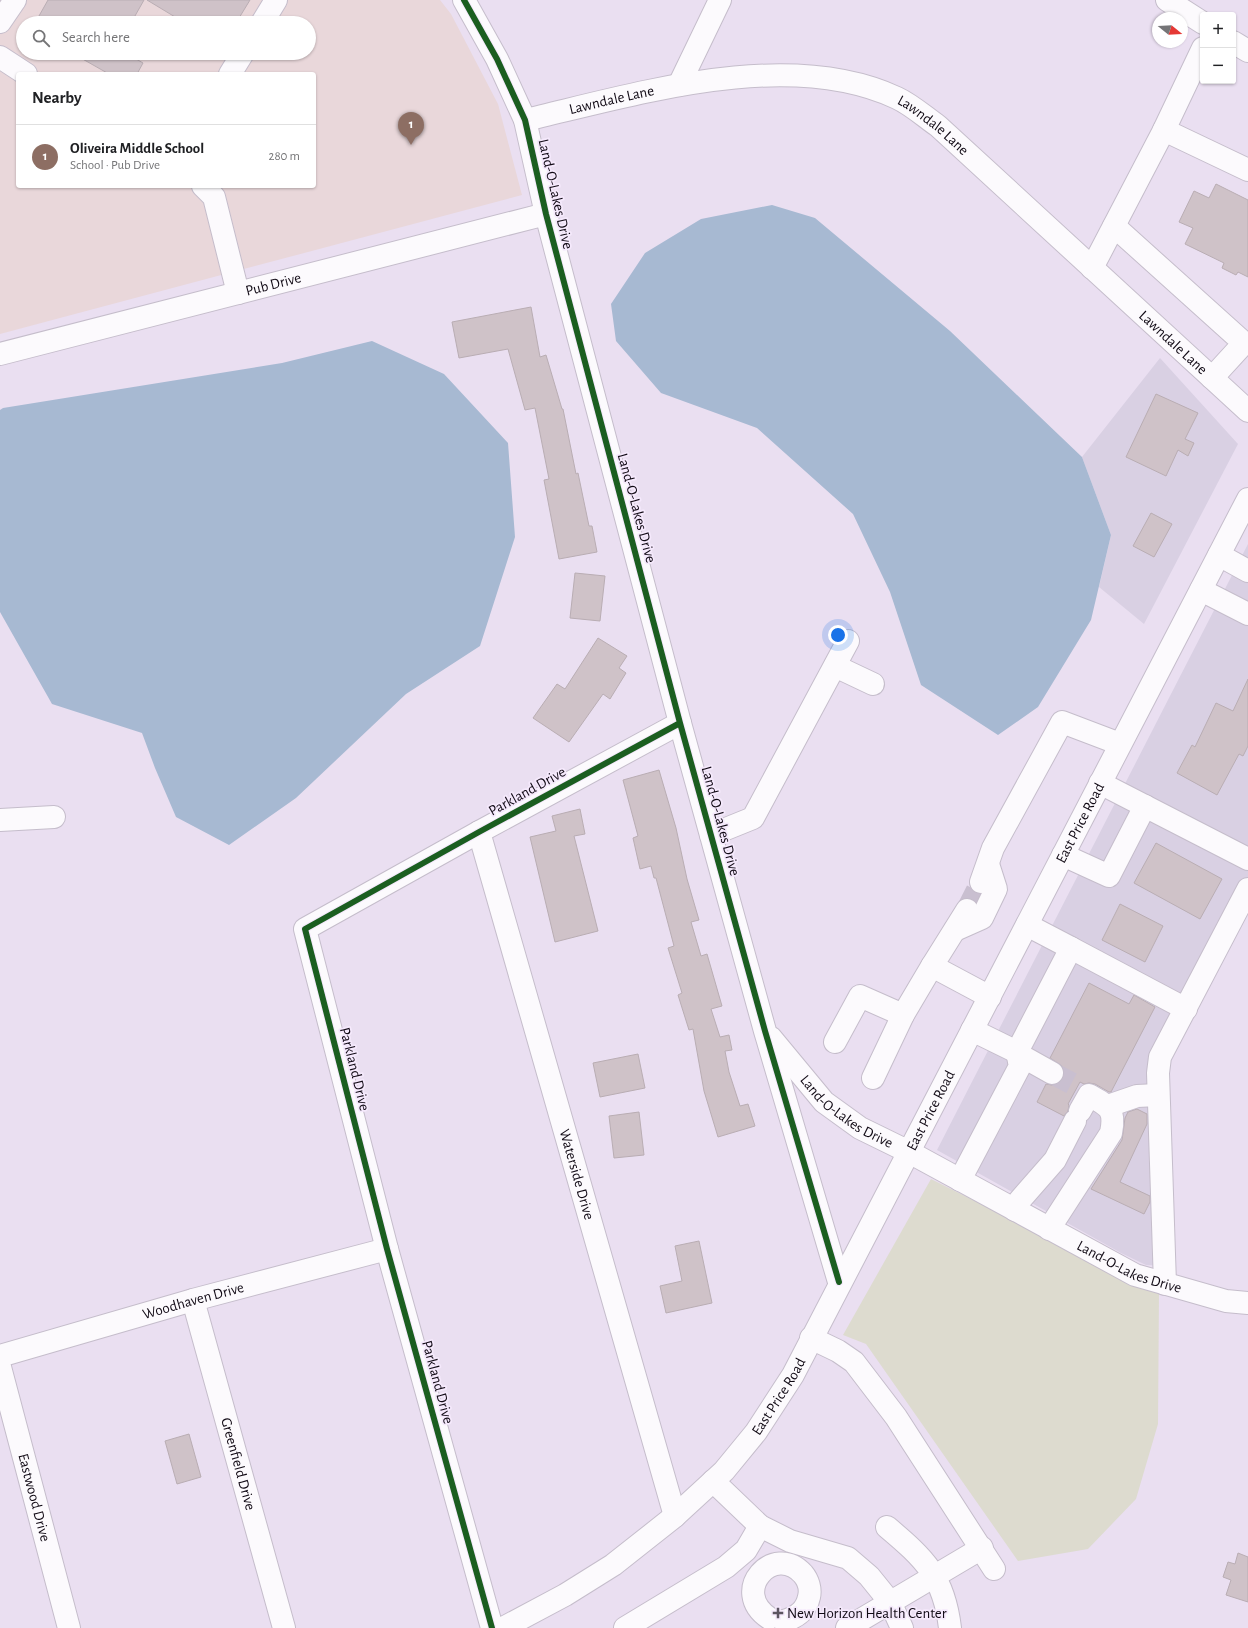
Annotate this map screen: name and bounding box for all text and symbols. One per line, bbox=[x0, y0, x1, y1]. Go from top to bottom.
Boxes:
north arrow bbox=[1152, 12, 1188, 48]
map controls bbox=[1200, 12, 1236, 84]
button: + bbox=[1200, 12, 1236, 48]
search box bbox=[16, 16, 316, 60]
icon: search bbox=[30, 27, 52, 49]
text: Search here bbox=[62, 30, 130, 45]
button: − bbox=[1200, 48, 1236, 84]
street label: Lawndale Lane bbox=[568, 83, 655, 117]
text: Nearby bbox=[32, 89, 82, 106]
street label: Lawndale Lane bbox=[895, 93, 971, 158]
pin: 1 bbox=[398, 112, 424, 145]
street label: Land-O-Lakes Drive bbox=[536, 138, 576, 251]
text: Oliveira Middle School bbox=[70, 141, 204, 156]
text: 1 bbox=[43, 150, 47, 163]
text: 280 m bbox=[269, 150, 300, 163]
text: School · Pub Drive bbox=[70, 159, 160, 172]
street label: Pub Drive bbox=[244, 270, 303, 299]
street label: Lawndale Lane bbox=[1136, 308, 1210, 378]
street label: Land-O-Lakes Drive bbox=[615, 452, 658, 565]
your location bbox=[828, 625, 848, 645]
street label: Parkland Drive bbox=[486, 764, 568, 819]
street label: Land-O-Lakes Drive bbox=[699, 765, 742, 878]
street label: East Price Road bbox=[1053, 780, 1107, 866]
street label: Parkland Drive bbox=[337, 1026, 372, 1113]
street label: East Price Road bbox=[904, 1068, 958, 1153]
street label: Land-O-Lakes Drive bbox=[797, 1072, 895, 1151]
street label: Waterside Drive bbox=[556, 1127, 597, 1221]
street label: Land-O-Lakes Drive bbox=[1074, 1238, 1183, 1296]
street label: Woodhaven Drive bbox=[141, 1280, 246, 1322]
street label: Parkland Drive bbox=[419, 1339, 456, 1425]
street label: East Price Road bbox=[749, 1355, 809, 1438]
street label: Greenfield Drive bbox=[218, 1416, 258, 1512]
street label: Eastwood Drive bbox=[15, 1452, 53, 1543]
place label: New Horizon Health Center bbox=[787, 1606, 947, 1621]
marker: New Horizon Health Center bbox=[772, 1607, 784, 1619]

